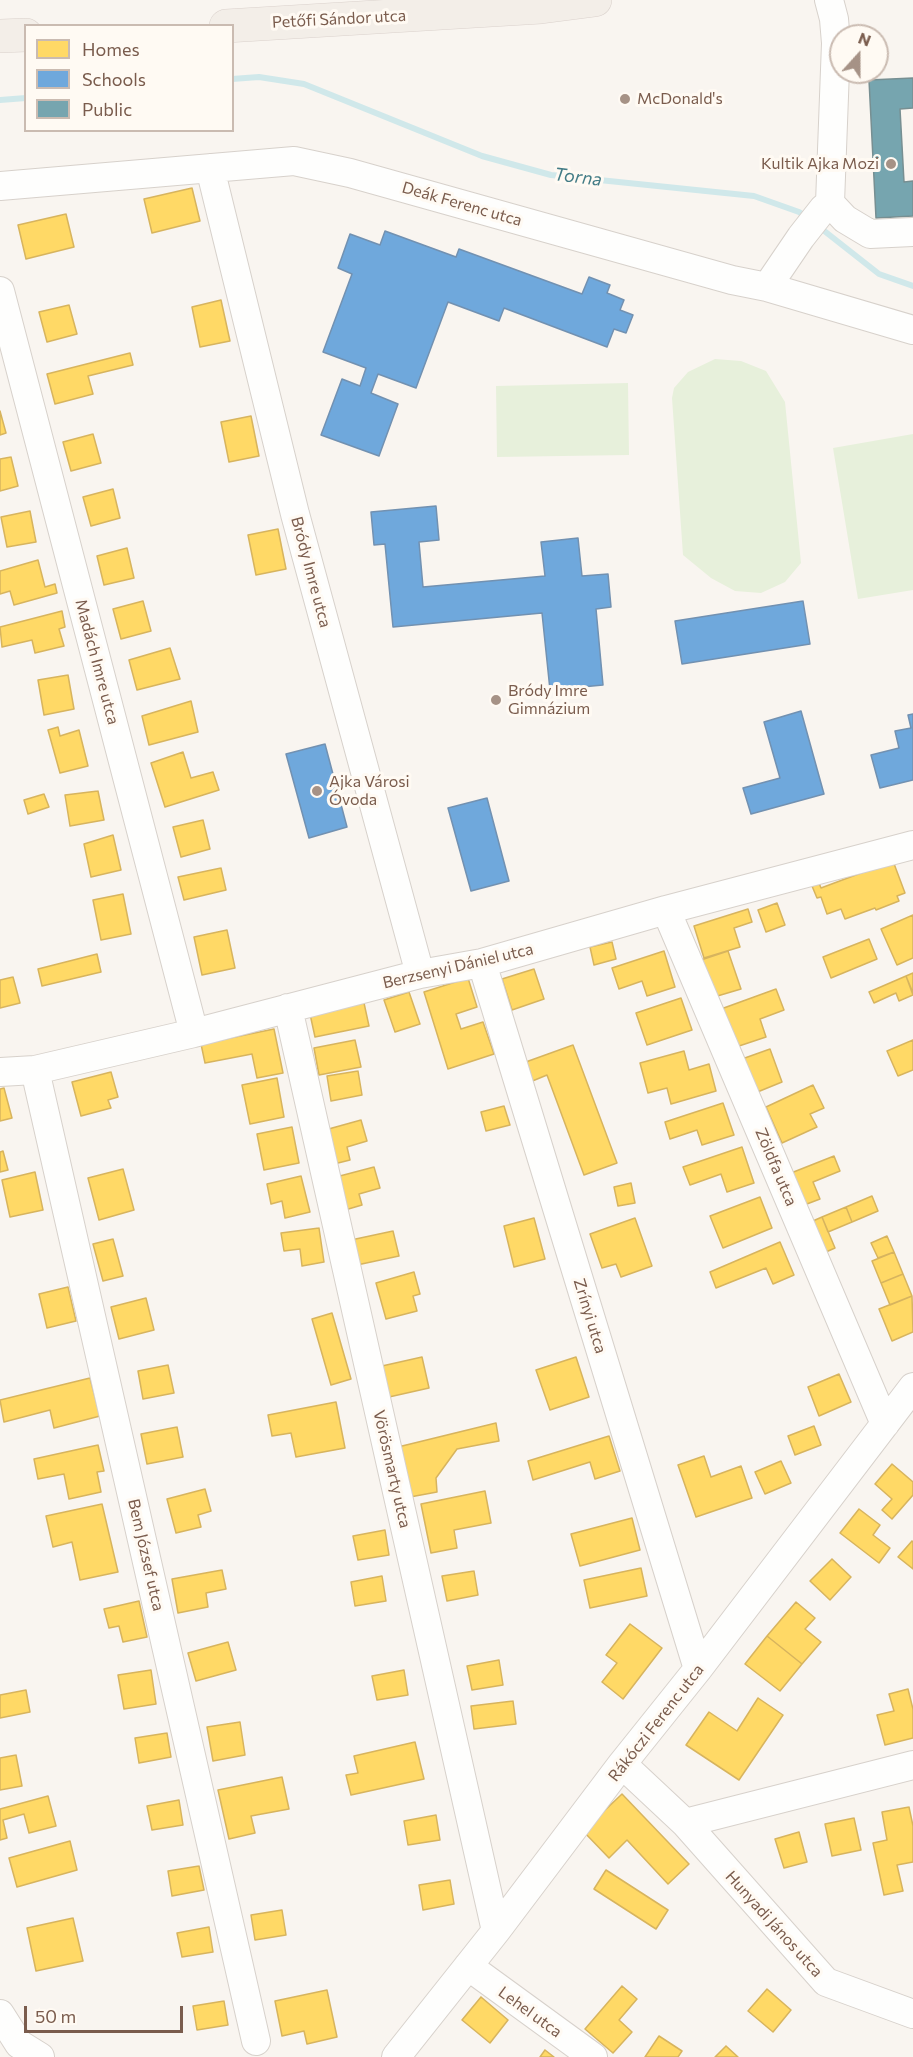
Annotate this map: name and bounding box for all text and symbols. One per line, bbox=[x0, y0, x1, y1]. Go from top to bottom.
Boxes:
street label: Petőfi Sándor utca bbox=[271, 6, 407, 32]
legend bbox=[24, 24, 234, 132]
north arrow bbox=[829, 24, 889, 84]
text: N bbox=[856, 28, 874, 50]
text: Homes bbox=[82, 38, 140, 60]
text: Schools bbox=[82, 68, 146, 90]
place label: McDonald's bbox=[637, 89, 723, 109]
marker: McDonald's bbox=[618, 92, 632, 106]
text: Public bbox=[82, 98, 132, 120]
place label: Kultik Ajka Mozi bbox=[761, 154, 879, 174]
marker: Kultik Ajka Mozi bbox=[884, 157, 898, 171]
water label: Torna bbox=[553, 163, 603, 191]
street label: Deák Ferenc utca bbox=[400, 178, 524, 230]
street label: Bródy Imre utca bbox=[287, 514, 335, 630]
street label: Madách Imre utca bbox=[71, 597, 123, 727]
place label: Bródy Imre Gimnázium bbox=[508, 681, 590, 719]
marker: Bródy Imre Gimnázium bbox=[489, 693, 503, 707]
place label: Ajka Városi Óvoda bbox=[329, 772, 410, 810]
marker: Ajka Városi Óvoda bbox=[310, 784, 324, 798]
street label: Berzsenyi Dániel utca bbox=[381, 939, 535, 993]
street label: Zöldfa utca bbox=[751, 1125, 801, 1209]
street label: Zrínyi utca bbox=[570, 1276, 610, 1356]
street label: Vörösmarty utca bbox=[369, 1408, 415, 1530]
street label: Bem József utca bbox=[124, 1497, 168, 1613]
street label: Rákóczi Ferenc utca bbox=[604, 1661, 708, 1785]
street label: Hunyadi János utca bbox=[721, 1867, 827, 1981]
street label: Lehel utca bbox=[494, 1982, 566, 2042]
scale bar bbox=[27, 1994, 186, 2032]
text: 50 m bbox=[35, 2005, 76, 2027]

